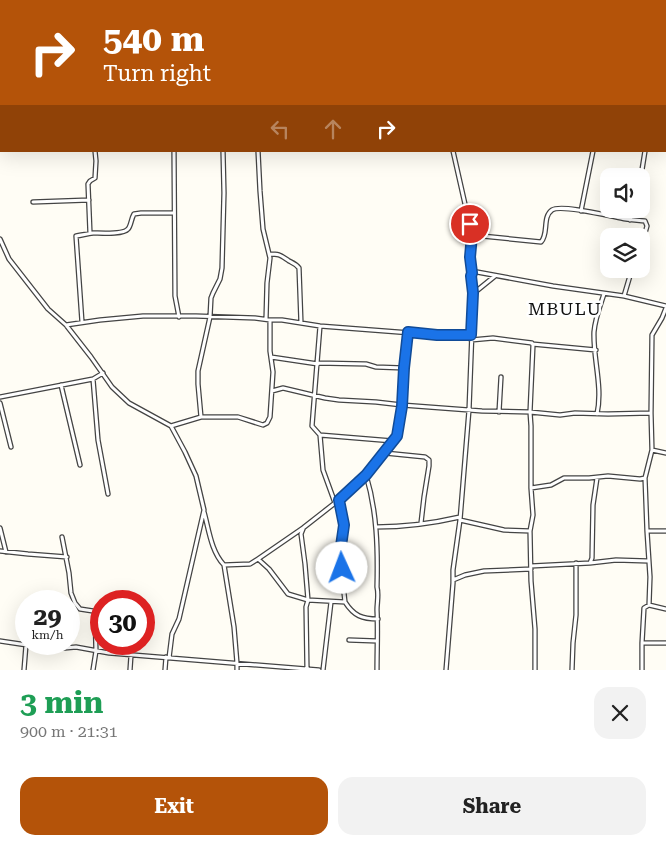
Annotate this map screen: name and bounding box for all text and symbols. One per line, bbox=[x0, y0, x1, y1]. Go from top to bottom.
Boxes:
text: 540 m bbox=[103, 19, 204, 60]
icon: right bbox=[20, 20, 85, 85]
text: Turn right bbox=[103, 61, 211, 86]
icon: left bbox=[266, 115, 294, 143]
icon: ahead bbox=[319, 115, 347, 143]
icon: right bbox=[372, 115, 400, 143]
map controls bbox=[600, 168, 650, 278]
button: sound bbox=[600, 168, 650, 218]
pin bbox=[449, 203, 491, 245]
icon: arrive bbox=[456, 210, 484, 238]
button: layers bbox=[600, 228, 650, 278]
district label: MBULU bbox=[528, 298, 602, 319]
position arrow bbox=[315, 541, 367, 593]
speed limit sign: 30 bbox=[90, 590, 155, 655]
text: 29 bbox=[33, 602, 62, 631]
text: km/h bbox=[31, 628, 64, 642]
text: 3 min bbox=[20, 685, 103, 720]
button: close bbox=[594, 687, 646, 739]
text: 900 m · 21:31 bbox=[20, 722, 118, 741]
button: Exit bbox=[20, 777, 328, 835]
button: Share bbox=[338, 777, 646, 835]

